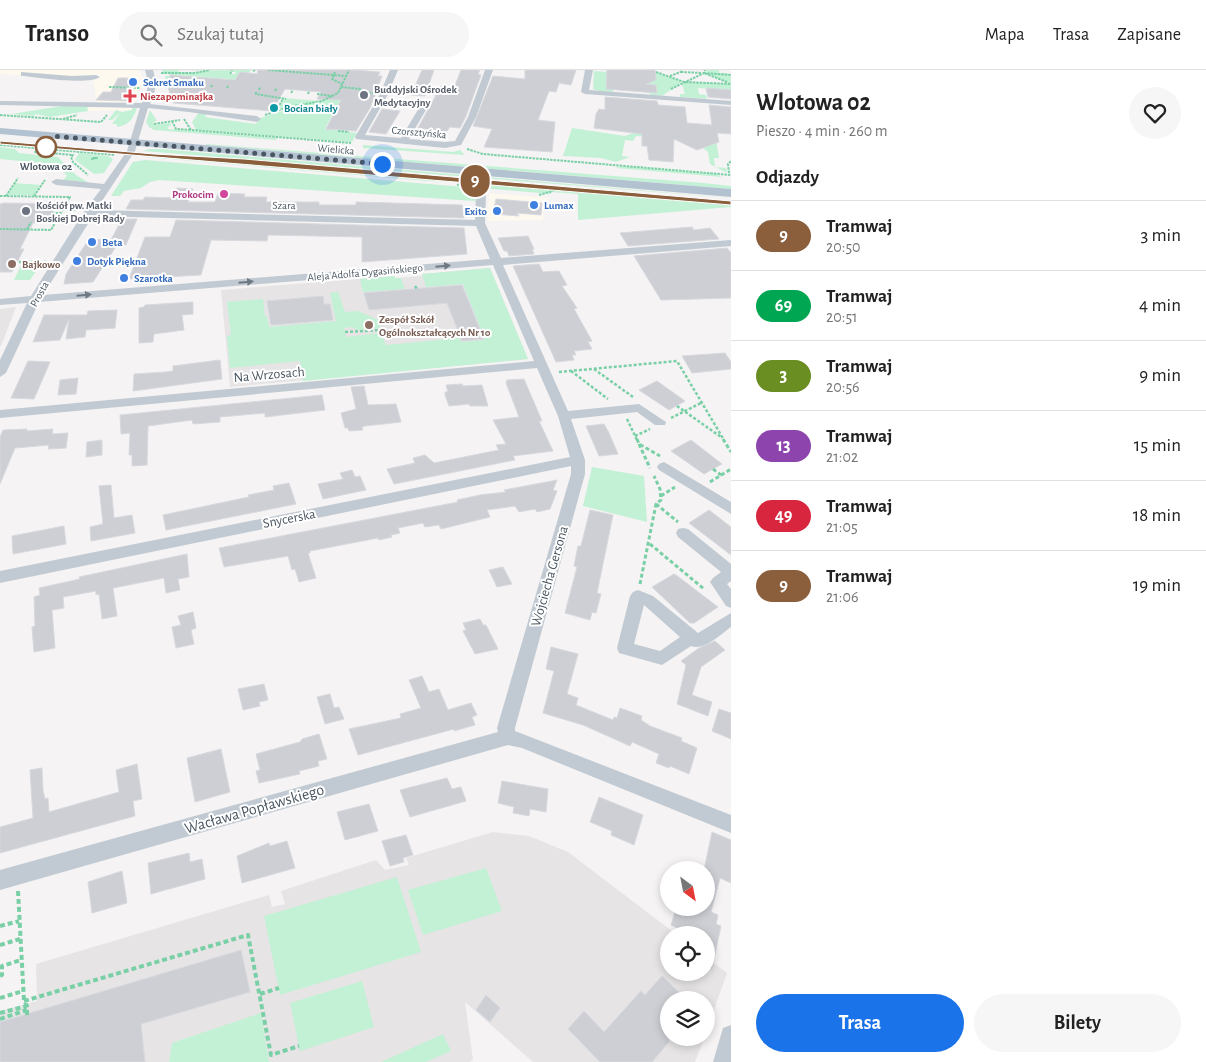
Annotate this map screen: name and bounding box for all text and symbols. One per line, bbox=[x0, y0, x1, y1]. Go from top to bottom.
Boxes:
search box bbox=[119, 12, 469, 57]
icon: search bbox=[137, 21, 165, 49]
text: Transo bbox=[25, 22, 89, 46]
text: Szukaj tutaj bbox=[177, 25, 264, 44]
text: Mapa bbox=[985, 26, 1025, 44]
text: Trasa bbox=[1053, 26, 1089, 44]
text: Zapisane bbox=[1117, 26, 1181, 44]
marker: Sekret Smaku bbox=[127, 76, 139, 88]
place label: Sekret Smaku bbox=[143, 77, 204, 88]
place label: Buddyjski Ośrodek Medytacyjny bbox=[374, 84, 457, 108]
button: heart bbox=[1129, 87, 1181, 139]
marker: Buddyjski Ośrodek Medytacyjny bbox=[358, 89, 370, 101]
marker: Niezapominajka bbox=[124, 90, 136, 102]
place label: Niezapominajka bbox=[140, 91, 214, 102]
text: Wlotowa 02 bbox=[756, 91, 871, 115]
marker: Bocian biały bbox=[268, 102, 280, 114]
place label: Bocian biały bbox=[284, 103, 338, 114]
text: Pieszo · 4 min · 260 m bbox=[756, 123, 888, 139]
street label: Czorsztyńska bbox=[391, 125, 447, 140]
marker: Wlotowa 02 bbox=[35, 136, 57, 158]
street label: Wielicka bbox=[317, 142, 355, 157]
your location bbox=[370, 152, 395, 177]
place label: Wlotowa 02 bbox=[20, 161, 72, 172]
line badge: 9 bbox=[459, 165, 491, 197]
text: Odjazdy bbox=[756, 168, 819, 187]
text: 9 bbox=[471, 172, 479, 190]
marker: Prokocim bbox=[218, 188, 230, 200]
place label: Prokocim bbox=[172, 189, 214, 200]
marker: Lumax bbox=[528, 199, 540, 211]
place label: Kościół pw. Matki Boskiej Dobrej Rady bbox=[36, 200, 125, 224]
street label: Szara bbox=[272, 200, 296, 211]
place label: Lumax bbox=[544, 200, 574, 211]
marker: Kościół pw. Matki Boskiej Dobrej Rady bbox=[20, 205, 32, 217]
marker: Exito bbox=[491, 205, 503, 217]
place label: Exito bbox=[464, 206, 488, 217]
text: Tramwaj bbox=[826, 217, 893, 236]
text: 3 min bbox=[1140, 226, 1181, 245]
text: 9 bbox=[779, 227, 788, 245]
marker: Beta bbox=[86, 236, 98, 248]
place label: Beta bbox=[102, 237, 123, 248]
text: 20:50 bbox=[826, 239, 861, 255]
marker: Dotyk Piękna bbox=[71, 255, 83, 267]
place label: Dotyk Piękna bbox=[87, 256, 147, 267]
marker: Bajkowo bbox=[6, 258, 18, 270]
place label: Bajkowo bbox=[22, 259, 61, 270]
street label: Aleja Adolfa Dygasińskiego bbox=[307, 262, 423, 283]
one-way arrow bbox=[435, 262, 451, 270]
marker: Szarotka bbox=[118, 272, 130, 284]
place label: Szarotka bbox=[134, 273, 174, 284]
one-way arrow bbox=[238, 278, 254, 286]
street label: Prosta bbox=[28, 280, 51, 309]
text: Tramwaj bbox=[826, 287, 893, 306]
one-way arrow bbox=[76, 291, 92, 299]
text: 4 min bbox=[1139, 296, 1181, 315]
text: 69 bbox=[775, 297, 792, 315]
text: 20:51 bbox=[826, 309, 858, 325]
place label: Zespół Szkół Ogólnokształcących Nr 10 bbox=[379, 314, 491, 338]
marker: Zespół Szkół Ogólnokształcących Nr 10 bbox=[363, 319, 375, 331]
text: Tramwaj bbox=[826, 357, 893, 376]
street label: Na Wrzosach bbox=[233, 365, 305, 385]
text: 9 min bbox=[1139, 366, 1181, 385]
text: 3 bbox=[780, 367, 787, 385]
text: 20:56 bbox=[826, 379, 860, 395]
text: Tramwaj bbox=[826, 427, 893, 446]
text: 15 min bbox=[1134, 436, 1181, 455]
text: 13 bbox=[776, 437, 791, 455]
text: 21:02 bbox=[826, 449, 858, 465]
text: Tramwaj bbox=[826, 497, 893, 516]
text: 18 min bbox=[1133, 506, 1181, 525]
street label: Snycerska bbox=[262, 507, 317, 531]
text: 49 bbox=[775, 507, 792, 525]
text: 21:05 bbox=[826, 519, 858, 535]
street label: Wojciecha Gersona bbox=[529, 524, 571, 628]
text: Tramwaj bbox=[826, 567, 893, 586]
text: 19 min bbox=[1133, 576, 1181, 595]
text: 9 bbox=[779, 577, 788, 595]
text: 21:06 bbox=[826, 589, 858, 605]
street label: Wacława Popławskiego bbox=[183, 781, 326, 837]
north arrow bbox=[660, 861, 715, 916]
map controls bbox=[660, 861, 715, 1046]
button: locate bbox=[660, 926, 715, 981]
button: layers bbox=[660, 991, 715, 1046]
button: Trasa bbox=[756, 994, 964, 1052]
button: Bilety bbox=[974, 994, 1181, 1052]

